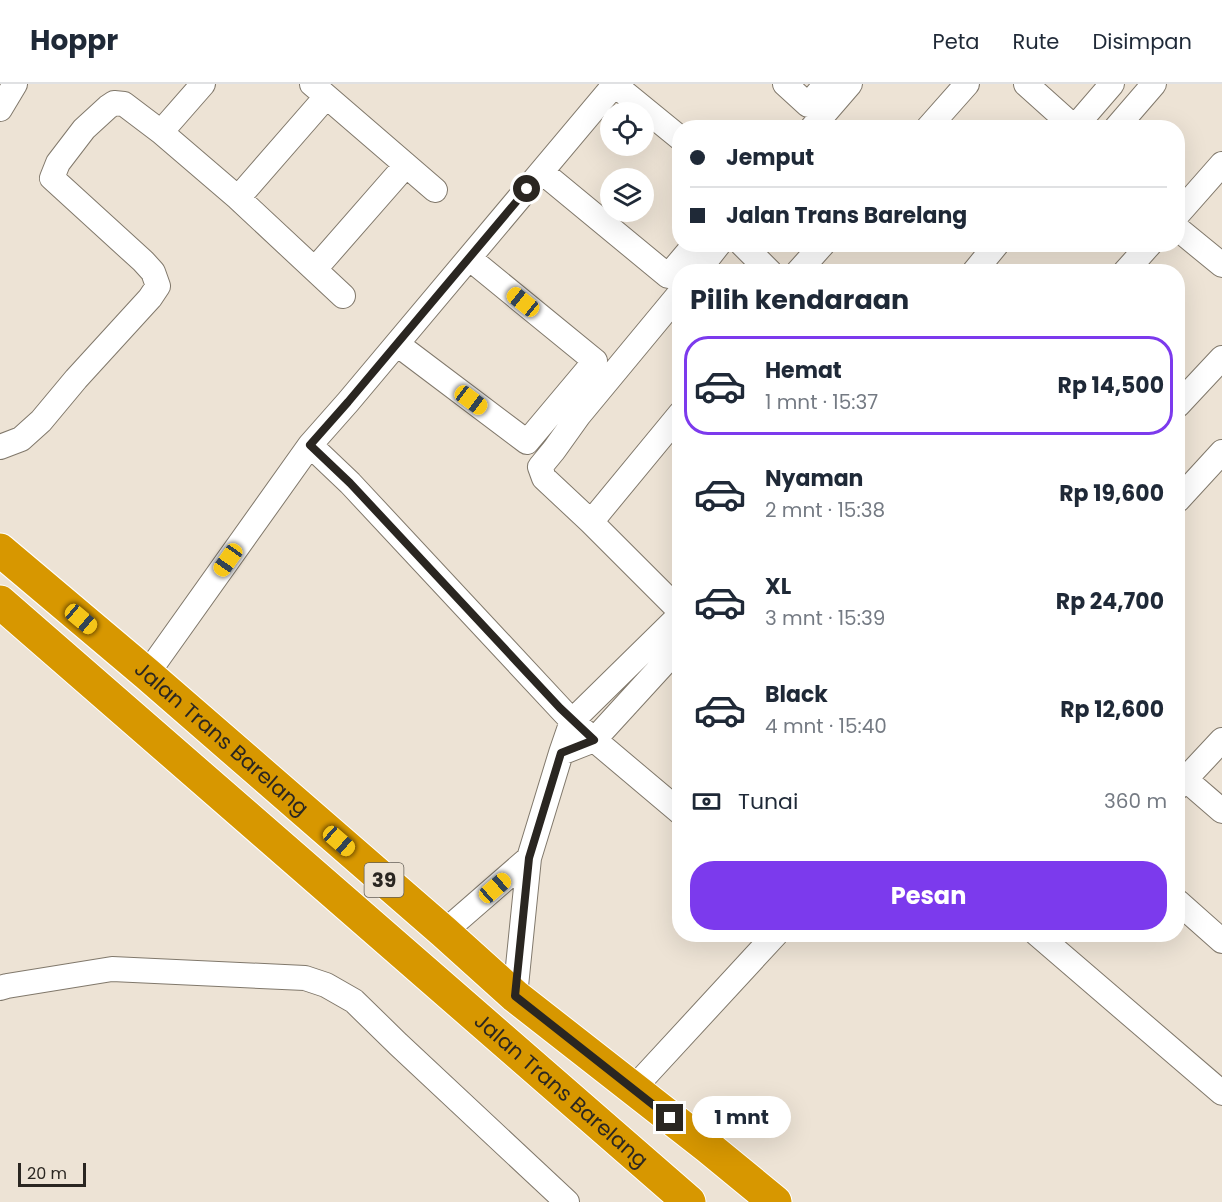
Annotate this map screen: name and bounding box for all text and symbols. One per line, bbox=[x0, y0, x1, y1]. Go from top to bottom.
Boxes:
text: Hoppr bbox=[30, 21, 118, 60]
text: Peta bbox=[932, 27, 980, 56]
text: Rute bbox=[1013, 27, 1059, 56]
text: Disimpan bbox=[1092, 27, 1192, 56]
map controls bbox=[600, 102, 654, 222]
button: locate bbox=[600, 102, 654, 156]
text: Jemput bbox=[726, 142, 814, 173]
button: layers bbox=[600, 168, 654, 222]
route start bbox=[513, 175, 540, 202]
text: Jalan Trans Barelang bbox=[726, 200, 967, 231]
text: Pilih kendaraan bbox=[690, 281, 909, 318]
car bbox=[503, 284, 543, 320]
text: Hemat bbox=[765, 355, 842, 386]
icon: car bbox=[693, 359, 747, 413]
text: Rp 14,500 bbox=[1058, 370, 1164, 401]
car bbox=[451, 382, 491, 418]
text: 1 mnt · 15:37 bbox=[765, 388, 878, 416]
text: Nyaman bbox=[765, 463, 863, 494]
icon: car bbox=[693, 467, 747, 521]
text: Rp 19,600 bbox=[1059, 478, 1164, 509]
text: 2 mnt · 15:38 bbox=[765, 496, 885, 524]
car bbox=[210, 540, 246, 580]
text: XL bbox=[765, 571, 791, 602]
icon: car bbox=[693, 575, 747, 629]
text: Rp 24,700 bbox=[1056, 586, 1164, 617]
car bbox=[61, 601, 101, 637]
text: 3 mnt · 15:39 bbox=[765, 604, 885, 632]
street label: Jalan Trans Barelang bbox=[128, 655, 315, 822]
text: Black bbox=[765, 679, 828, 710]
icon: car bbox=[693, 683, 747, 737]
text: Rp 12,600 bbox=[1060, 694, 1164, 725]
text: 4 mnt · 15:40 bbox=[765, 712, 887, 740]
icon: cash bbox=[690, 785, 723, 818]
text: Tunai bbox=[738, 786, 798, 817]
text: 360 m bbox=[1104, 787, 1167, 815]
car bbox=[320, 822, 358, 860]
button: Pesan bbox=[690, 861, 1167, 930]
road number: 39 bbox=[364, 863, 404, 897]
car bbox=[476, 869, 514, 907]
street label: Jalan Trans Barelang bbox=[468, 1006, 655, 1174]
callout: 1 mnt bbox=[691, 1097, 790, 1139]
text: 1 mnt bbox=[714, 1103, 769, 1131]
route end bbox=[656, 1104, 683, 1131]
scale bar bbox=[18, 1160, 86, 1188]
text: 20 m bbox=[27, 1162, 67, 1185]

